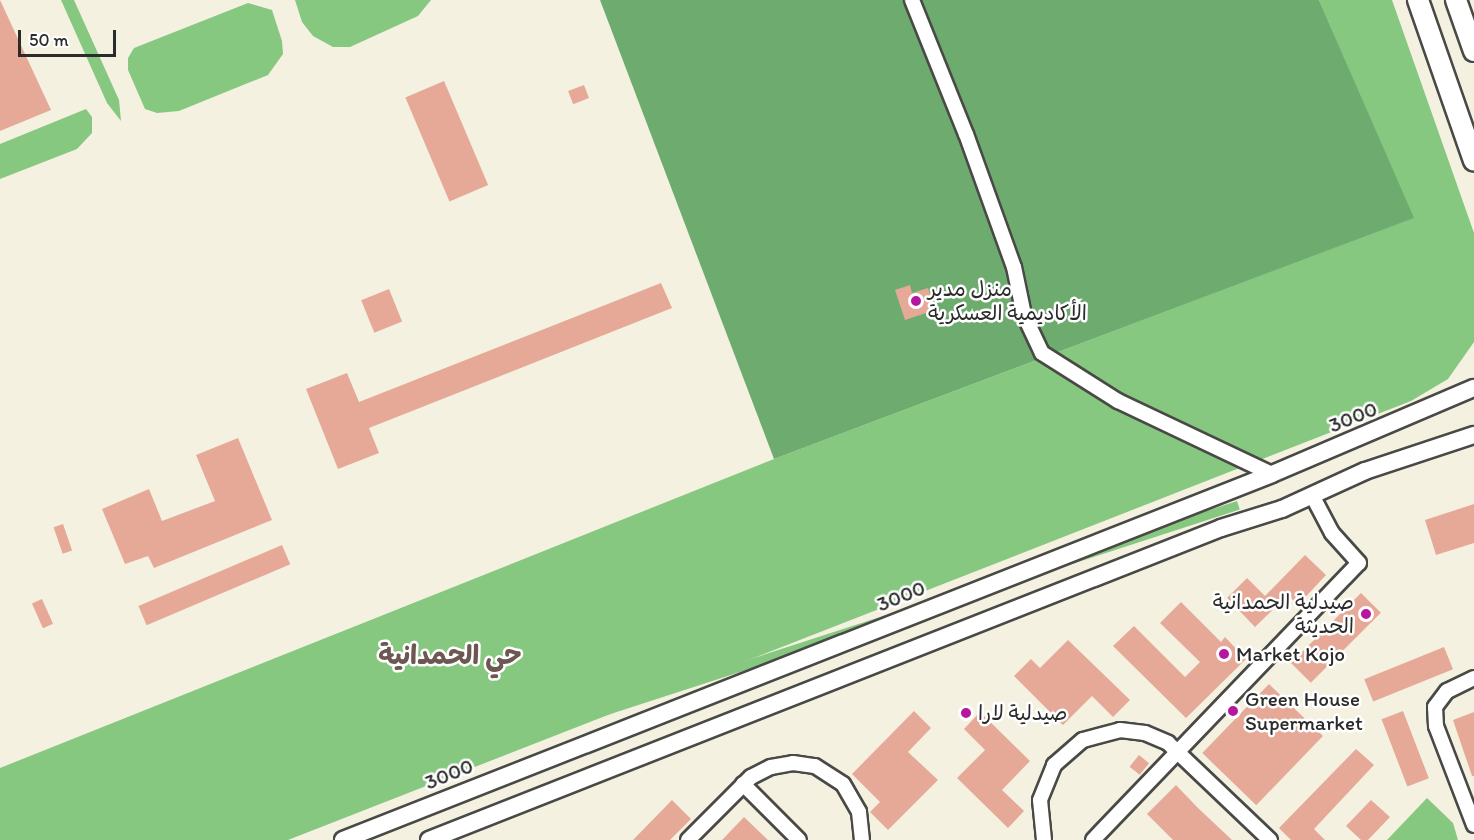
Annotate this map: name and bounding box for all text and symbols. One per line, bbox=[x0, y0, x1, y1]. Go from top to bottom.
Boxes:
scale bar bbox=[21, 18, 118, 56]
text: 50 m bbox=[29, 29, 69, 51]
place label: منزل مدير الأكاديمية العسكرية bbox=[928, 276, 1087, 326]
marker: منزل مدير الأكاديمية العسكرية bbox=[909, 294, 923, 308]
street label: 3000 bbox=[1325, 396, 1381, 438]
street label: 3000 bbox=[873, 575, 929, 617]
place label: صيدلية الحمدانية الحديثة bbox=[1213, 589, 1354, 639]
marker: صيدلية الحمدانية الحديثة bbox=[1359, 607, 1373, 621]
district label: حي الحمدانية bbox=[378, 639, 522, 671]
place label: Market Kojo bbox=[1236, 641, 1345, 667]
marker: Market Kojo bbox=[1217, 647, 1231, 661]
place label: Green House Supermarket bbox=[1245, 686, 1363, 736]
place label: صيدلية لارا bbox=[978, 700, 1068, 726]
marker: Green House Supermarket bbox=[1226, 704, 1240, 718]
marker: صيدلية لارا bbox=[959, 706, 973, 720]
street label: 3000 bbox=[421, 753, 477, 795]

